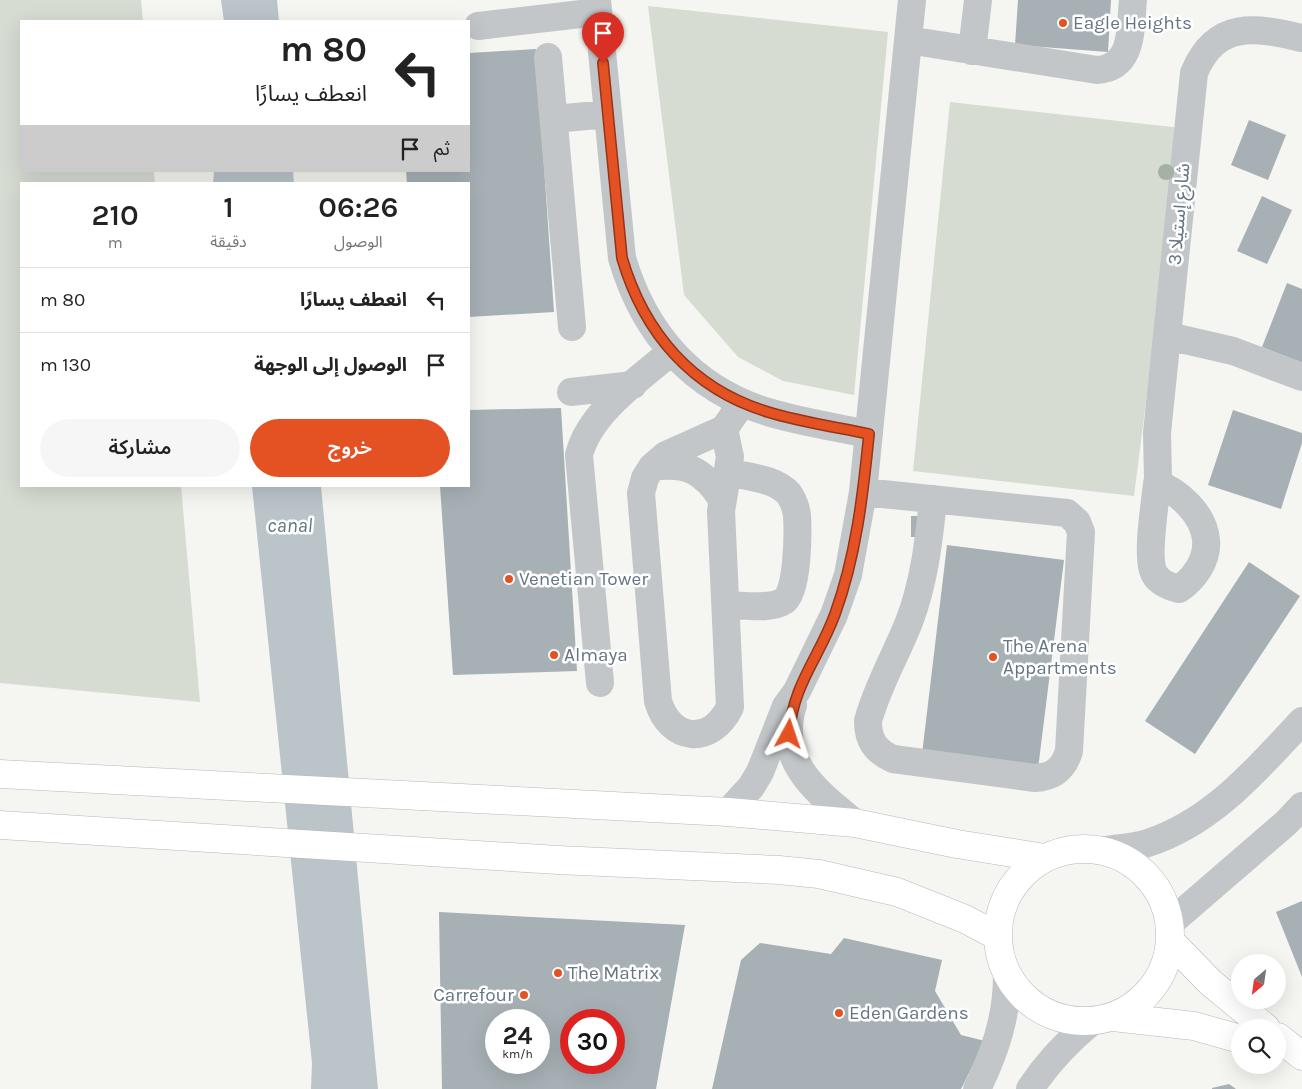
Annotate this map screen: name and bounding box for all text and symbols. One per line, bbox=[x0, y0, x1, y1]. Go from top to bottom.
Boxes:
pin bbox=[582, 12, 624, 63]
place label: Eagle Heights bbox=[1073, 12, 1192, 34]
marker: Eagle Heights bbox=[1057, 17, 1069, 29]
icon: arrive bbox=[589, 19, 617, 47]
text: 80 m bbox=[280, 29, 367, 70]
icon: left bbox=[385, 40, 450, 105]
text: انعطف يسارًا bbox=[255, 81, 367, 107]
icon: arrive bbox=[396, 135, 424, 163]
text: ثم bbox=[434, 138, 450, 160]
street label: شارع إستيلا 3 bbox=[1164, 162, 1196, 266]
text: 1 bbox=[223, 189, 234, 225]
text: 06:26 bbox=[318, 189, 398, 225]
text: 210 bbox=[92, 197, 139, 233]
text: دقيقة bbox=[210, 232, 247, 251]
text: الوصول bbox=[334, 232, 383, 251]
text: m bbox=[108, 233, 123, 252]
icon: left bbox=[422, 286, 450, 314]
text: 80 m bbox=[40, 289, 85, 311]
text: انعطف يسارًا bbox=[300, 289, 407, 311]
icon: arrive bbox=[422, 351, 450, 379]
text: 130 m bbox=[40, 354, 91, 376]
text: الوصول إلى الوجهة bbox=[254, 354, 407, 376]
button: مشاركة bbox=[40, 419, 240, 477]
button: خروج bbox=[250, 419, 450, 477]
water label: canal bbox=[267, 514, 313, 537]
place label: Venetian Tower bbox=[519, 568, 648, 590]
marker: Venetian Tower bbox=[503, 573, 515, 585]
place label: The Arena Appartments bbox=[1003, 635, 1117, 679]
place label: Almaya bbox=[564, 644, 628, 666]
marker: Almaya bbox=[548, 649, 560, 661]
marker: The Arena Appartments bbox=[987, 651, 999, 663]
position arrow bbox=[762, 707, 814, 759]
north arrow bbox=[1231, 954, 1286, 1009]
map controls bbox=[1231, 954, 1286, 1074]
place label: The Matrix bbox=[568, 962, 659, 984]
marker: The Matrix bbox=[552, 967, 564, 979]
place label: Carrefour bbox=[433, 984, 514, 1006]
marker: Carrefour bbox=[518, 989, 530, 1001]
place label: Eden Gardens bbox=[849, 1002, 969, 1024]
marker: Eden Gardens bbox=[833, 1007, 845, 1019]
speed limit sign: 30 bbox=[560, 1009, 625, 1074]
button: search bbox=[1231, 1019, 1286, 1074]
text: 24 bbox=[502, 1021, 533, 1050]
text: km/h bbox=[502, 1047, 533, 1061]

